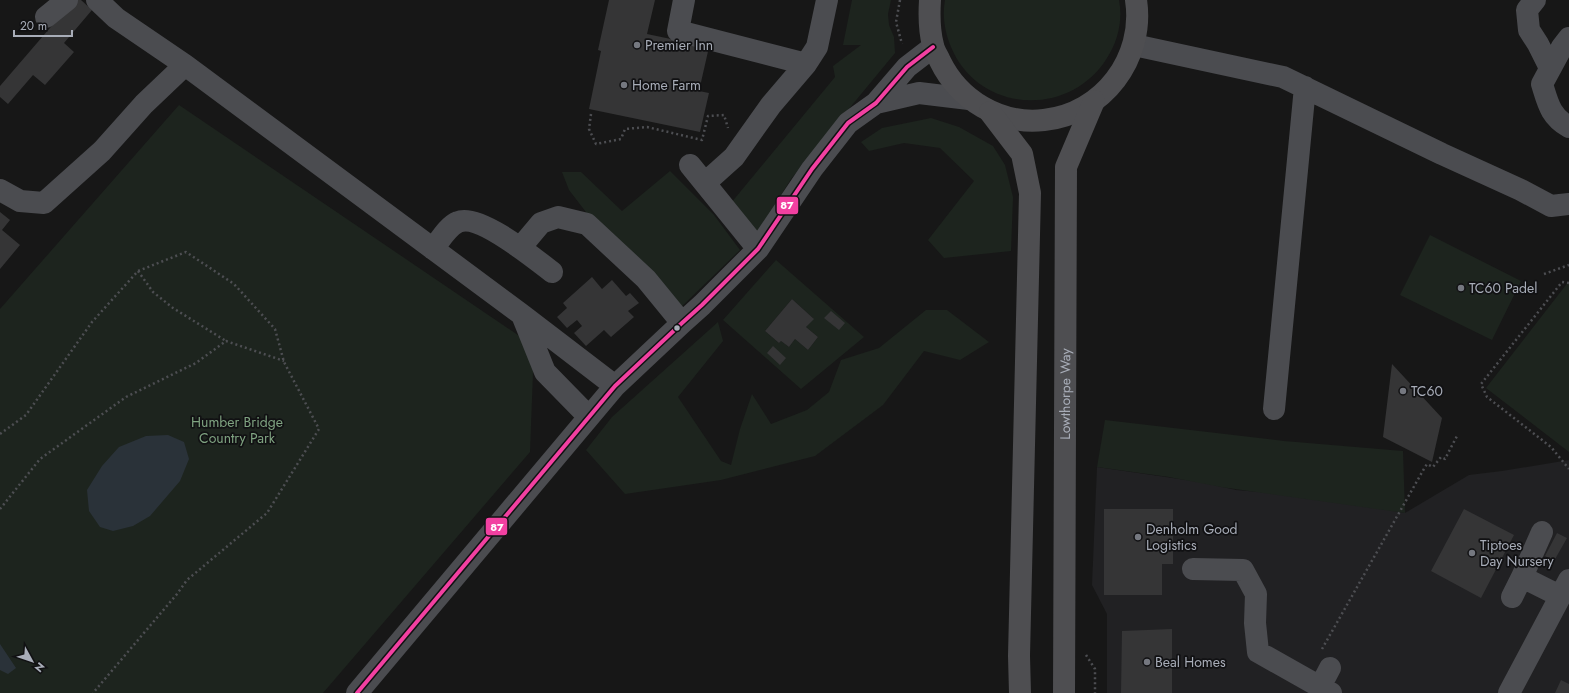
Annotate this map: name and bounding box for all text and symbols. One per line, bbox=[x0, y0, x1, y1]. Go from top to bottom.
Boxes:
scale bar bbox=[14, 12, 72, 38]
text: 20 m bbox=[20, 17, 47, 35]
place label: Premier Inn bbox=[645, 35, 713, 55]
marker: Premier Inn bbox=[632, 40, 642, 50]
place label: Home Farm bbox=[632, 75, 701, 95]
marker: Home Farm bbox=[619, 80, 629, 90]
line badge: 87 bbox=[776, 196, 799, 215]
text: 87 bbox=[780, 197, 794, 213]
place label: TC60 Padel bbox=[1469, 278, 1537, 298]
marker: TC60 Padel bbox=[1456, 283, 1466, 293]
unlabelled marker bbox=[672, 323, 682, 333]
street label: Lowthorpe Way bbox=[1055, 348, 1075, 440]
place label: TC60 bbox=[1411, 381, 1443, 401]
marker: TC60 bbox=[1398, 386, 1408, 396]
park label: Humber Bridge Country Park bbox=[191, 412, 283, 448]
line badge: 87 bbox=[485, 517, 508, 536]
text: 87 bbox=[490, 519, 504, 535]
place label: Denholm Good Logistics bbox=[1146, 519, 1238, 555]
marker: Denholm Good Logistics bbox=[1133, 532, 1143, 542]
place label: Tiptoes Day Nursery bbox=[1480, 535, 1555, 571]
marker: Tiptoes Day Nursery bbox=[1467, 548, 1477, 558]
north arrow bbox=[12, 641, 52, 681]
place label: Beal Homes bbox=[1155, 652, 1226, 672]
marker: Beal Homes bbox=[1142, 657, 1152, 667]
text: N bbox=[31, 659, 49, 676]

